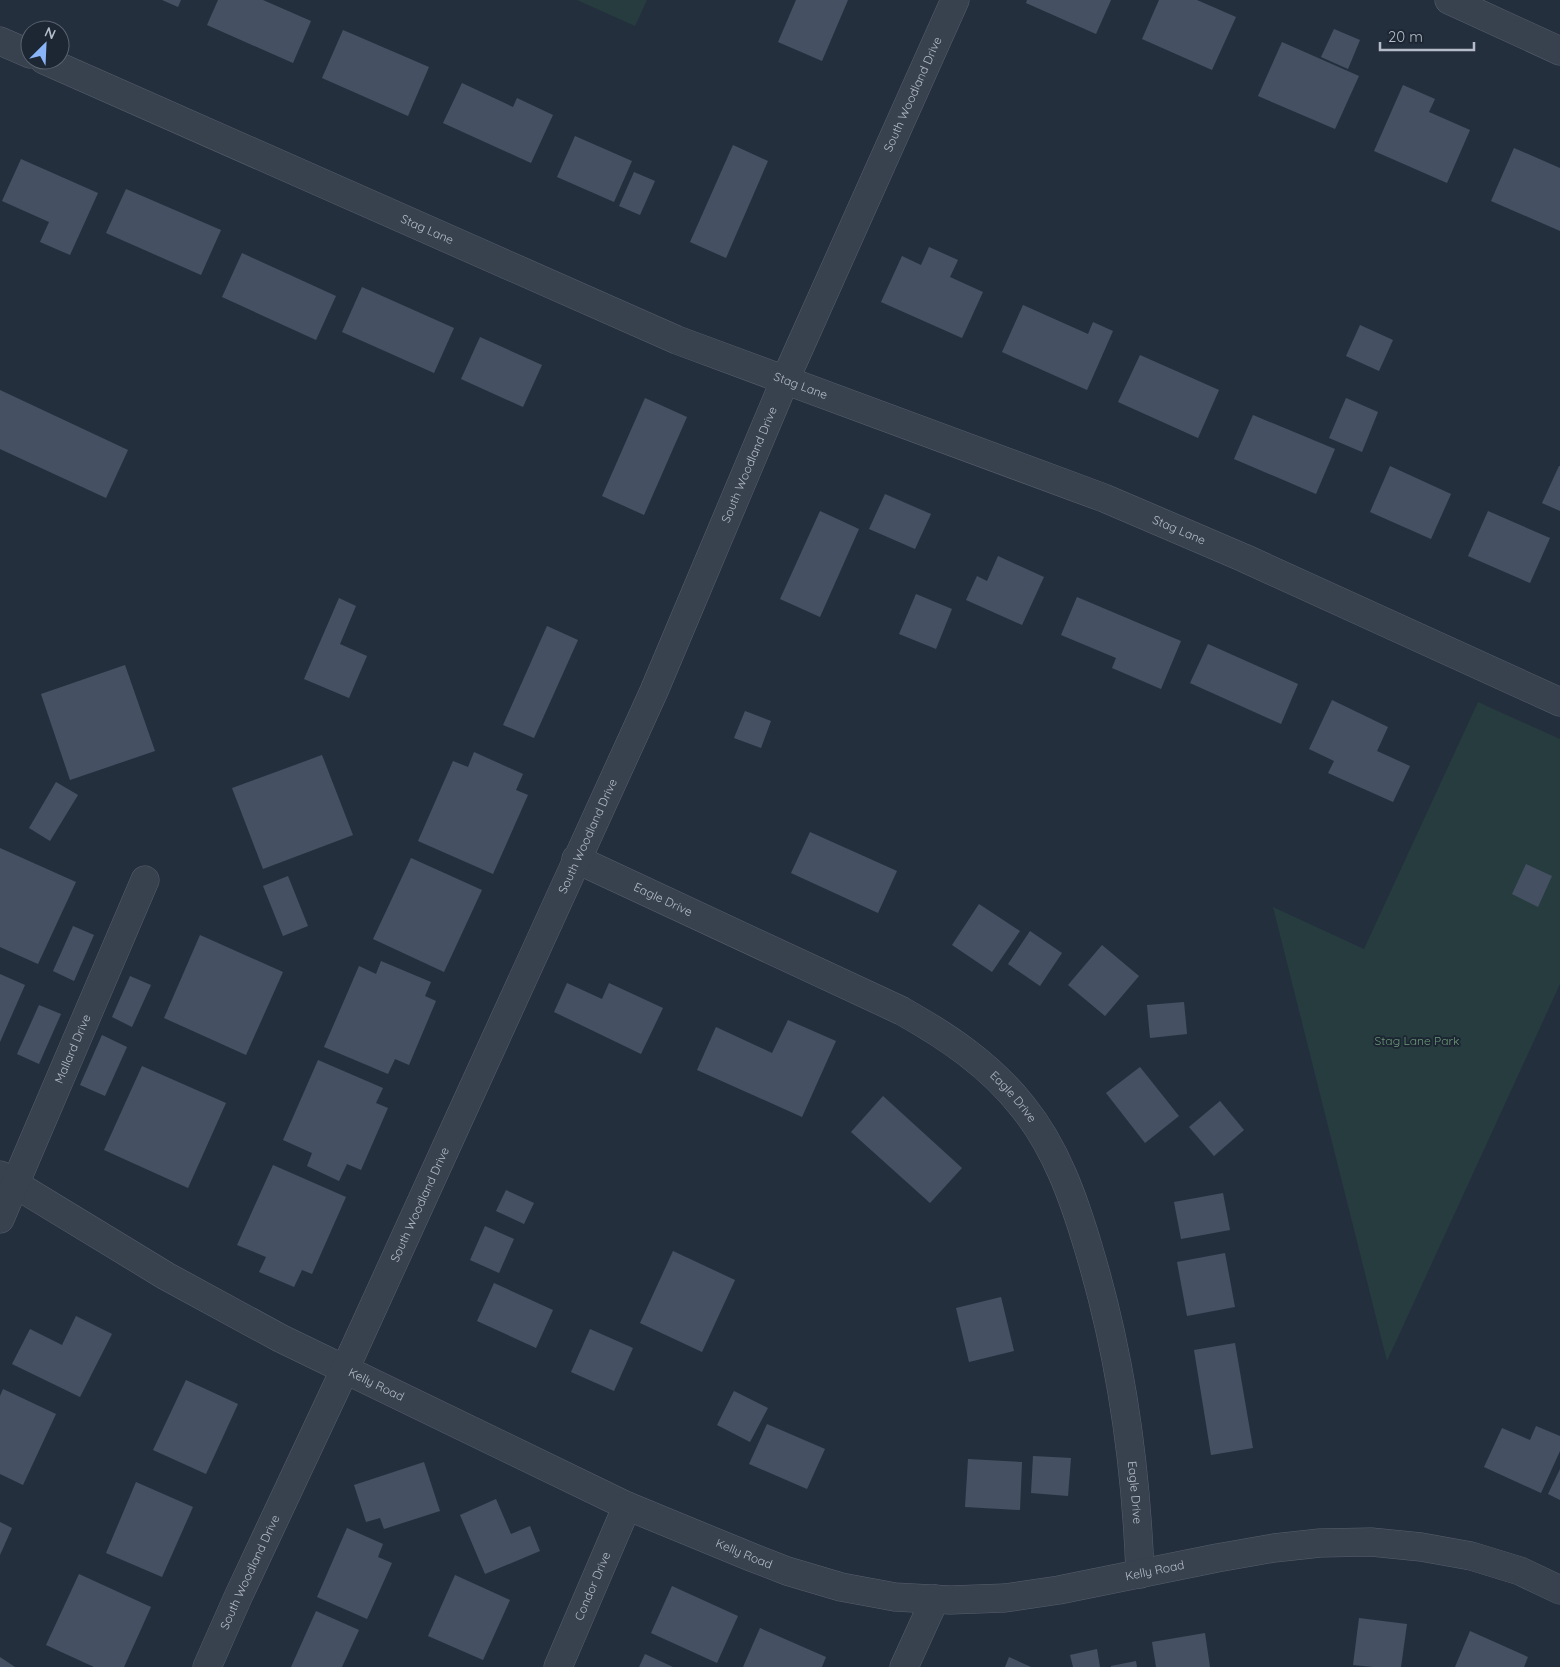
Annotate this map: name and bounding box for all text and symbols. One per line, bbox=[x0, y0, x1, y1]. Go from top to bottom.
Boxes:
north arrow bbox=[20, 20, 70, 70]
scale bar bbox=[1380, 20, 1474, 52]
text: N bbox=[42, 23, 59, 43]
text: 20 m bbox=[1388, 27, 1423, 46]
street label: South Woodland Drive bbox=[880, 34, 945, 154]
street label: Stag Lane bbox=[399, 211, 456, 247]
street label: Stag Lane bbox=[772, 368, 830, 402]
street label: South Woodland Drive bbox=[718, 404, 780, 525]
street label: Stag Lane bbox=[1150, 512, 1208, 548]
street label: South Woodland Drive bbox=[555, 776, 620, 896]
street label: Eagle Drive bbox=[631, 879, 695, 919]
street label: Mallard Drive bbox=[51, 1012, 94, 1086]
park label: Stag Lane Park bbox=[1375, 1033, 1459, 1048]
street label: Eagle Drive bbox=[987, 1068, 1040, 1125]
street label: South Woodland Drive bbox=[387, 1144, 452, 1264]
street label: Kelly Road bbox=[346, 1364, 407, 1404]
street label: Eagle Drive bbox=[1125, 1460, 1145, 1525]
street label: South Woodland Drive bbox=[217, 1512, 283, 1632]
street label: Kelly Road bbox=[714, 1535, 775, 1572]
street label: Condor Drive bbox=[571, 1549, 614, 1623]
street label: Kelly Road bbox=[1124, 1557, 1186, 1583]

